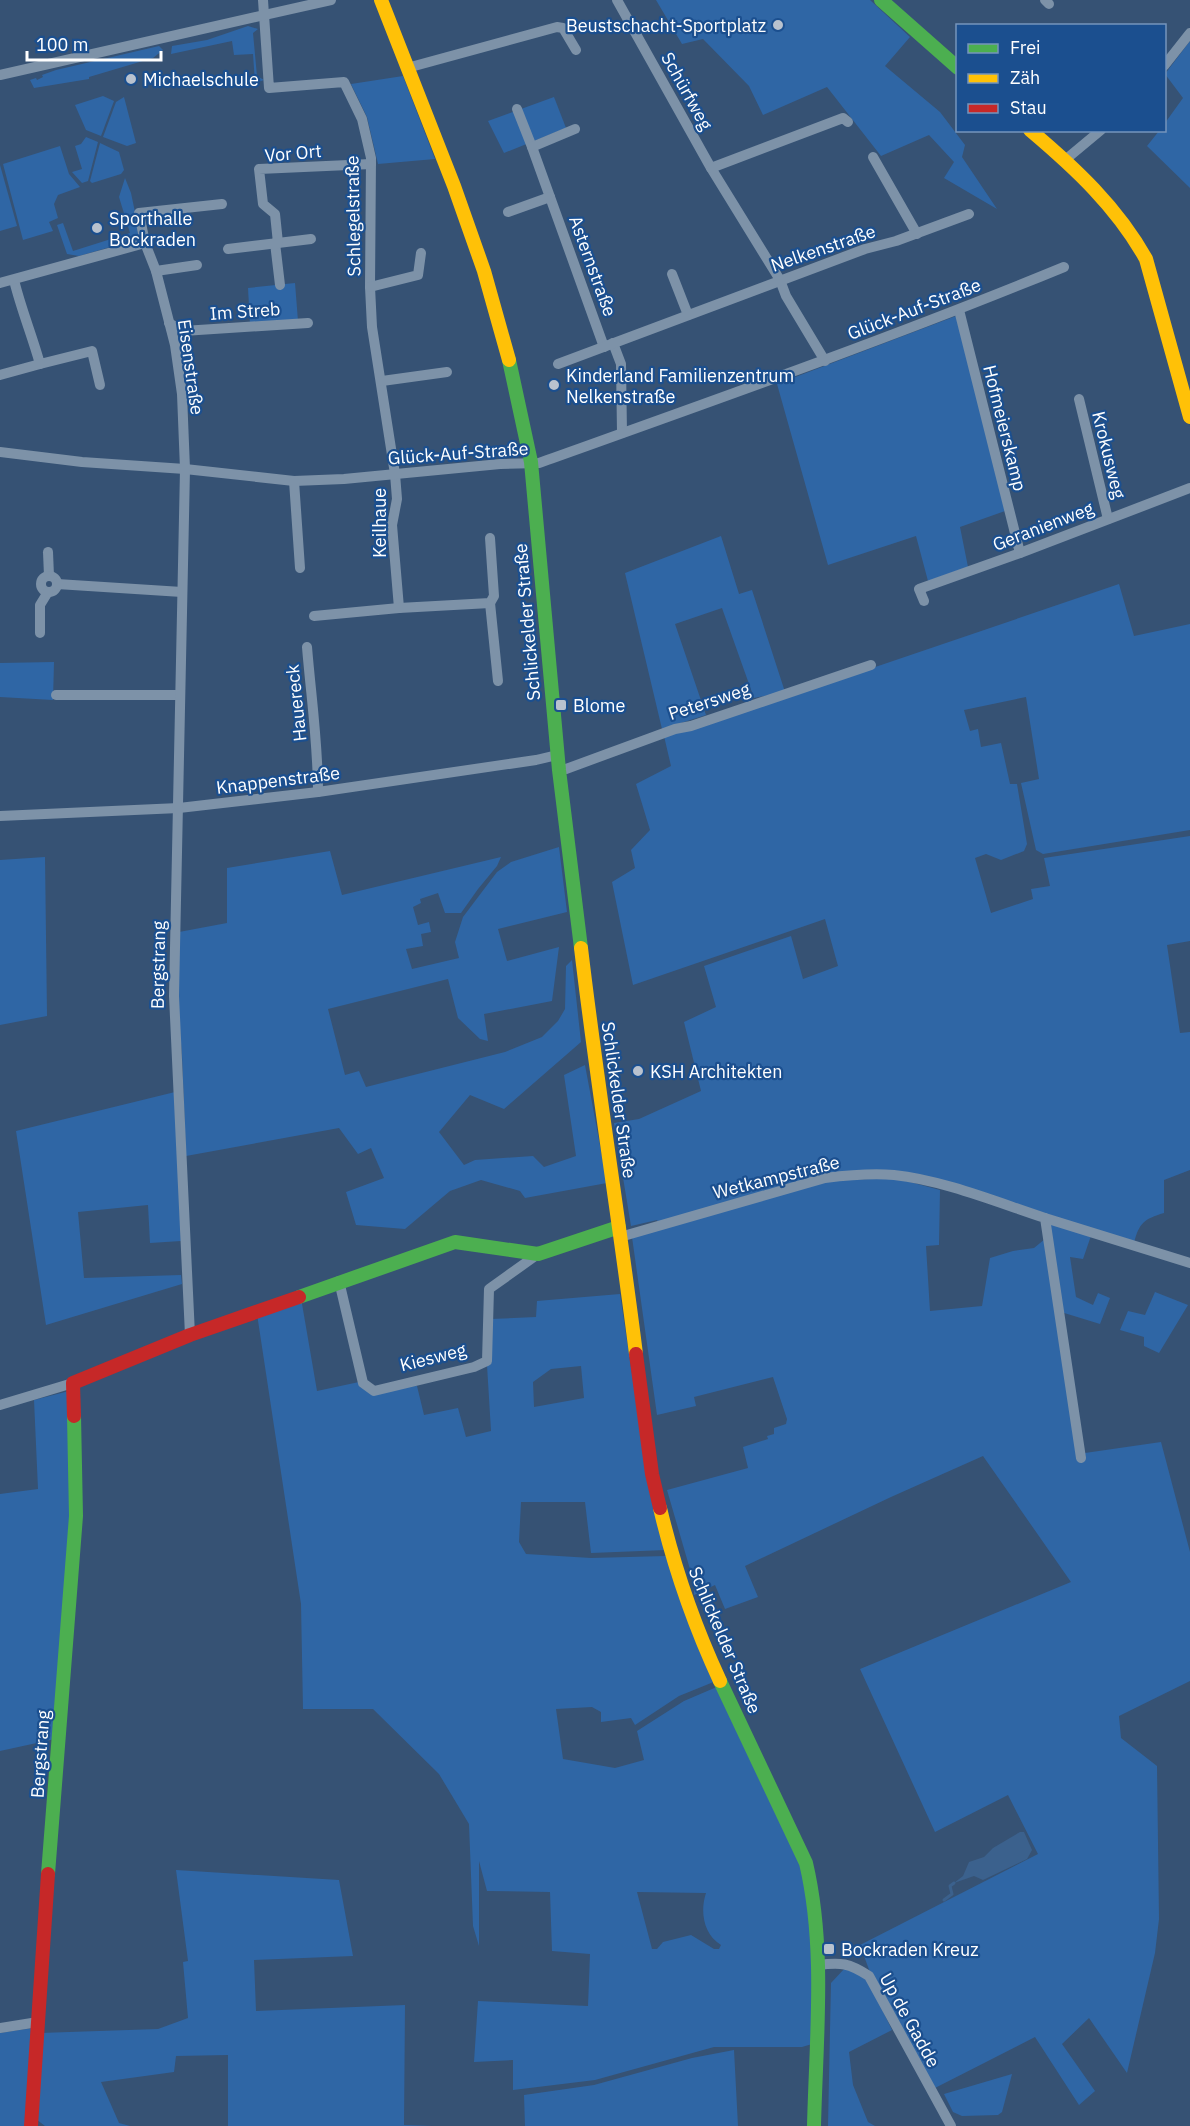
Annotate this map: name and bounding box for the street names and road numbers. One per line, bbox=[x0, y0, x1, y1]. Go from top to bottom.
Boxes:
street label: Schürfweg bbox=[656, 48, 718, 134]
street label: Vor Ort bbox=[264, 139, 322, 167]
street label: Schlegelstraße bbox=[340, 155, 366, 277]
street label: Asternstraße bbox=[564, 212, 622, 320]
street label: Nelkenstraße bbox=[768, 219, 879, 277]
street label: Glück-Auf-Straße bbox=[844, 273, 984, 345]
street label: Im Streb bbox=[209, 297, 281, 325]
street label: Eisenstraße bbox=[173, 318, 209, 416]
street label: Hofmeierskamp bbox=[978, 363, 1032, 493]
street label: Krokusweg bbox=[1087, 409, 1131, 501]
street label: Glück-Auf-Straße bbox=[387, 437, 529, 469]
street label: Keilhaue bbox=[368, 488, 391, 558]
street label: Geranienweg bbox=[989, 496, 1097, 556]
street label: Schlickelder Straße bbox=[509, 542, 545, 702]
street label: Hauereck bbox=[280, 663, 311, 743]
street label: Petersweg bbox=[665, 677, 753, 725]
street label: Knappenstraße bbox=[215, 761, 341, 799]
street label: Bergstrang bbox=[146, 920, 170, 1009]
street label: Schlickelder Straße bbox=[597, 1020, 641, 1180]
street label: Wetkampstraße bbox=[710, 1150, 842, 1204]
street label: Kiesweg bbox=[397, 1338, 469, 1376]
street label: Schlickelder Straße bbox=[684, 1563, 766, 1717]
street label: Bergstrang bbox=[25, 1709, 55, 1799]
street label: Up de Gadde bbox=[875, 1969, 945, 2071]

